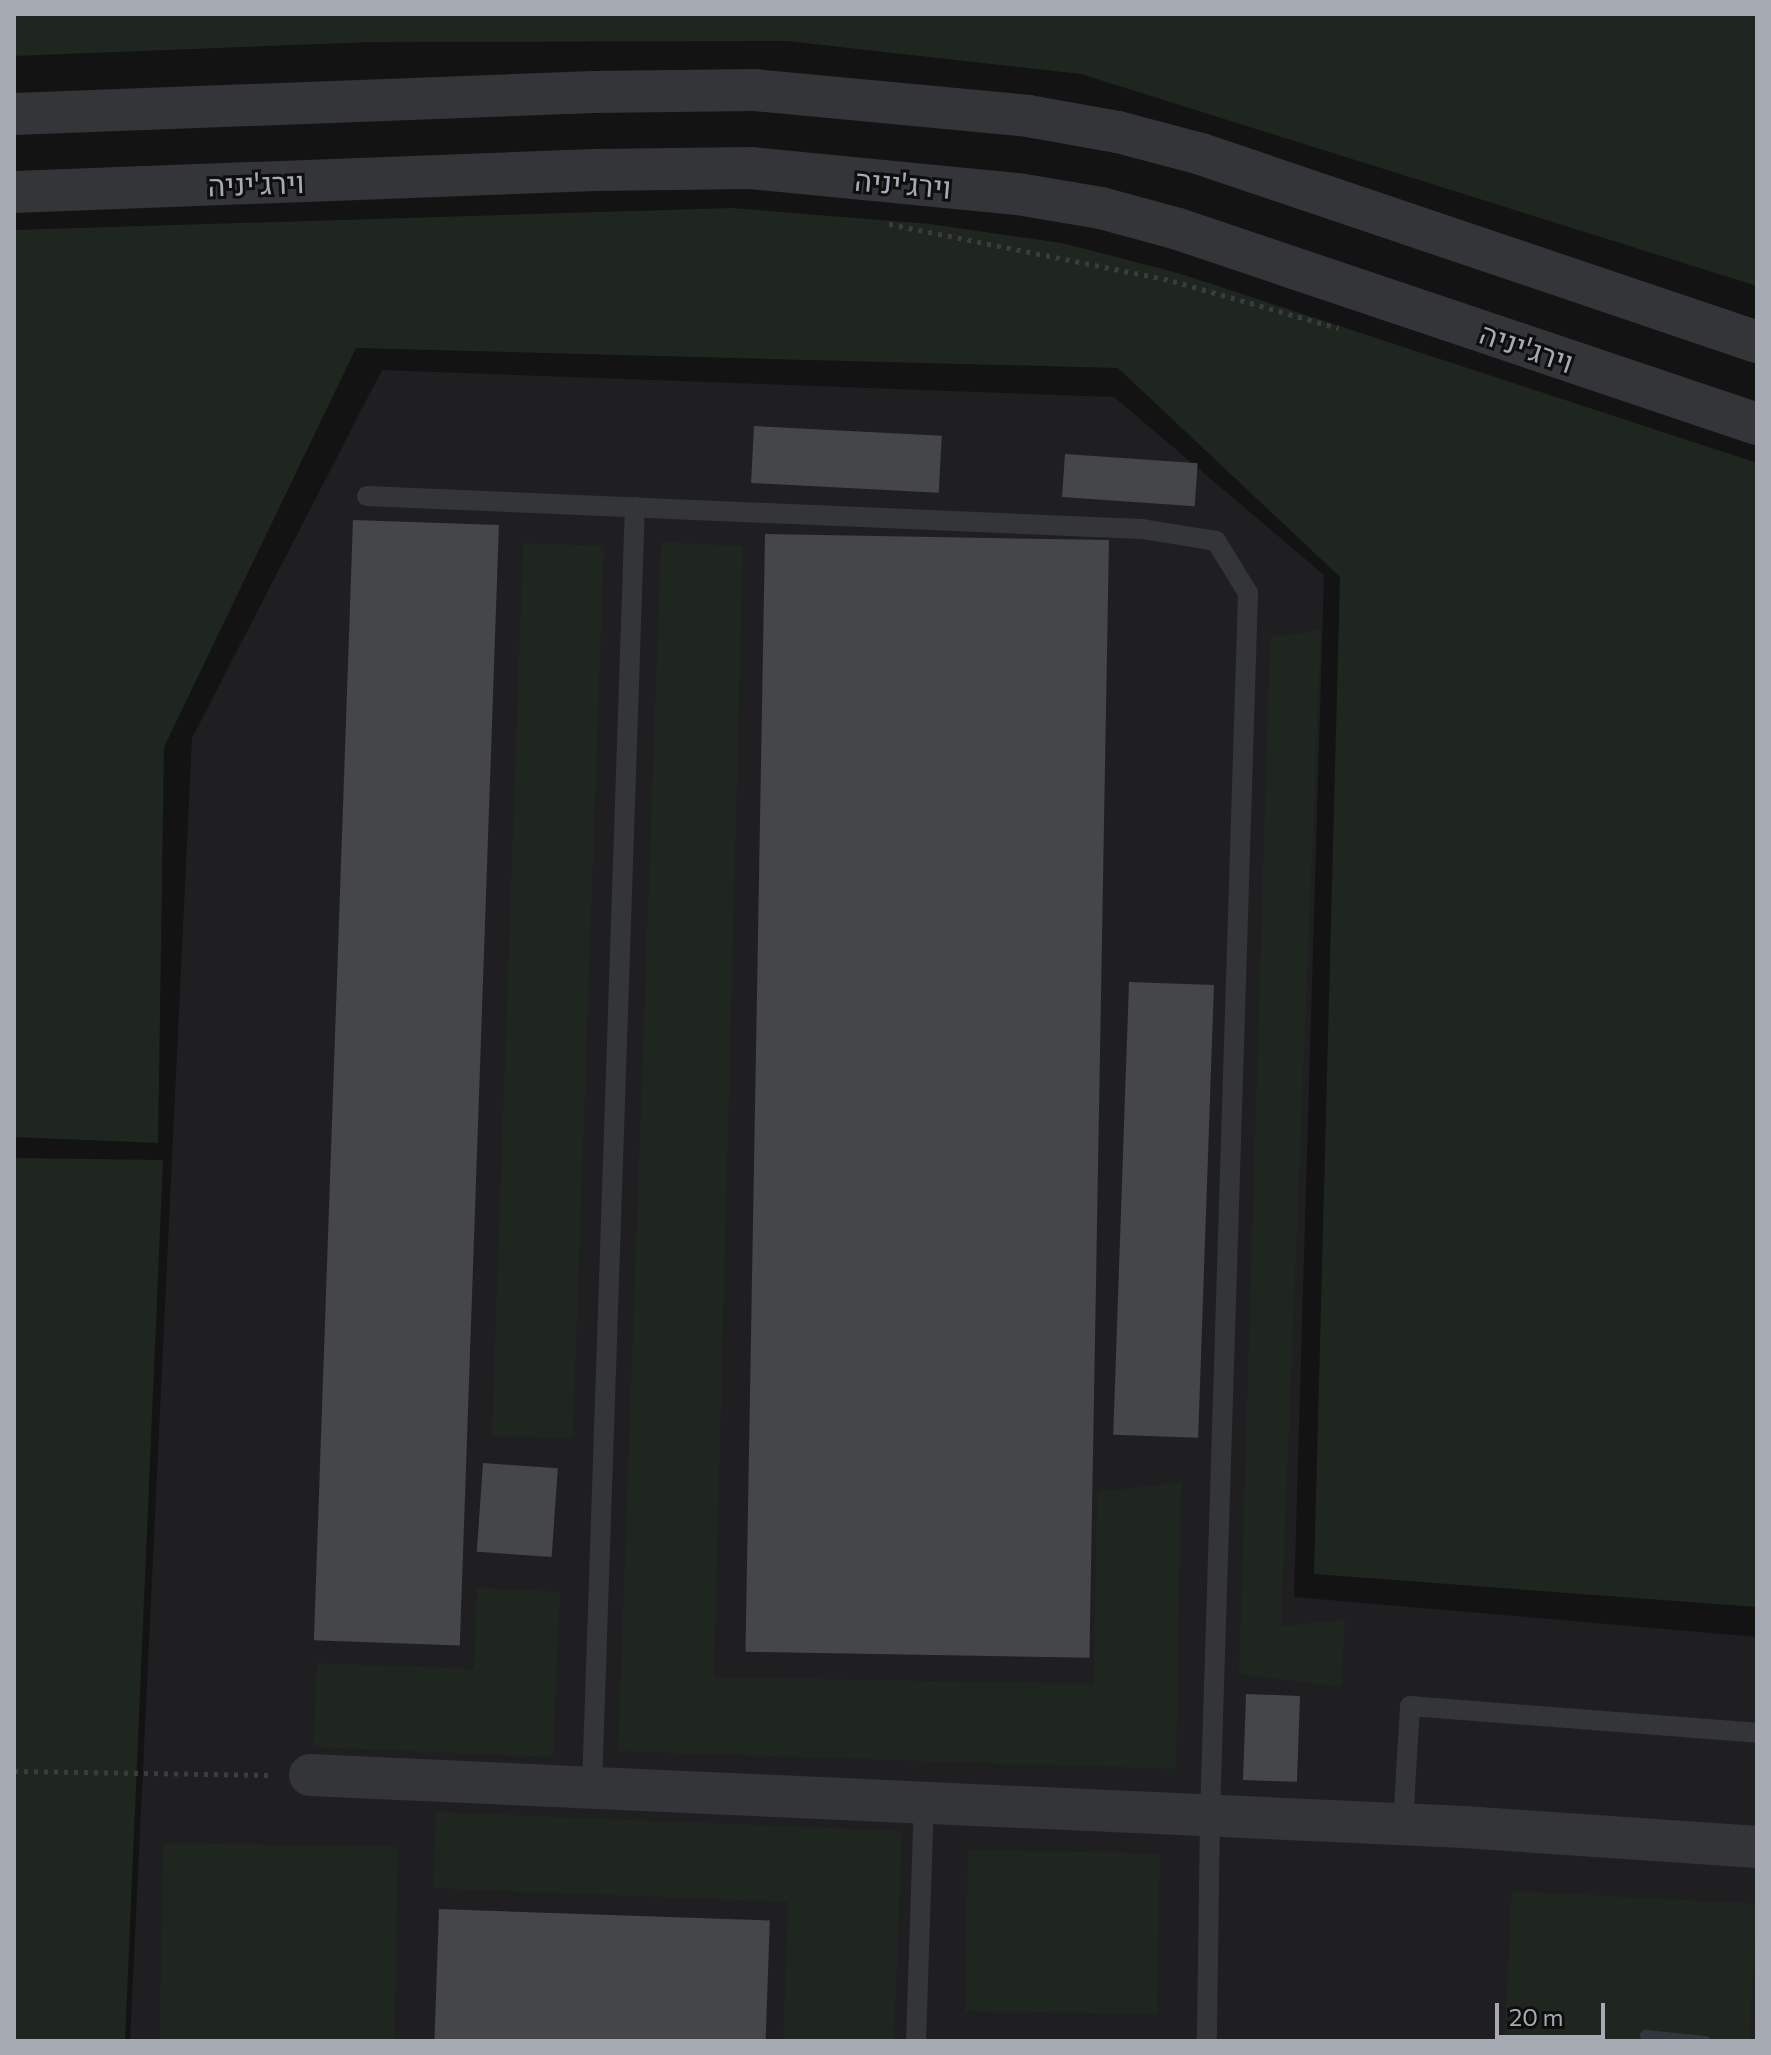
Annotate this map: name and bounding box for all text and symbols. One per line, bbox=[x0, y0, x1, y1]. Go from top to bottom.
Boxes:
street label: וירג'יניה bbox=[853, 161, 953, 205]
street label: וירג'יניה bbox=[207, 163, 305, 203]
street label: וירג'יניה bbox=[1475, 314, 1579, 380]
scale bar bbox=[1499, 1987, 1609, 2037]
text: 20 m bbox=[1509, 2002, 1563, 2031]

